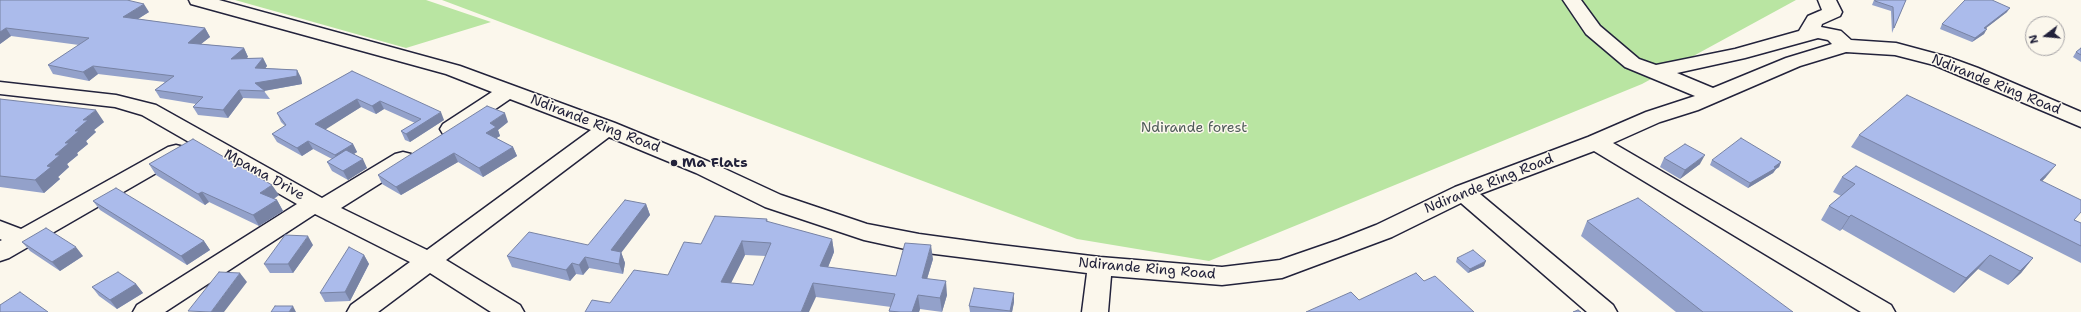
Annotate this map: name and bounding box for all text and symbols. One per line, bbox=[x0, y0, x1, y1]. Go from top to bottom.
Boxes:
north arrow bbox=[2025, 16, 2065, 56]
text: N bbox=[2026, 33, 2042, 45]
street label: Ndirande Ring Road bbox=[1929, 51, 2063, 119]
street label: Ndirande Ring Road bbox=[528, 91, 662, 157]
park label: Ndirande forest bbox=[1141, 120, 1247, 136]
street label: Mpama Drive bbox=[221, 146, 307, 204]
street label: Ndirande Ring Road bbox=[1422, 150, 1556, 218]
place label: Ma Flats bbox=[682, 155, 748, 171]
marker: Ma Flats bbox=[669, 158, 679, 168]
street label: Ndirande Ring Road bbox=[1078, 255, 1216, 283]

